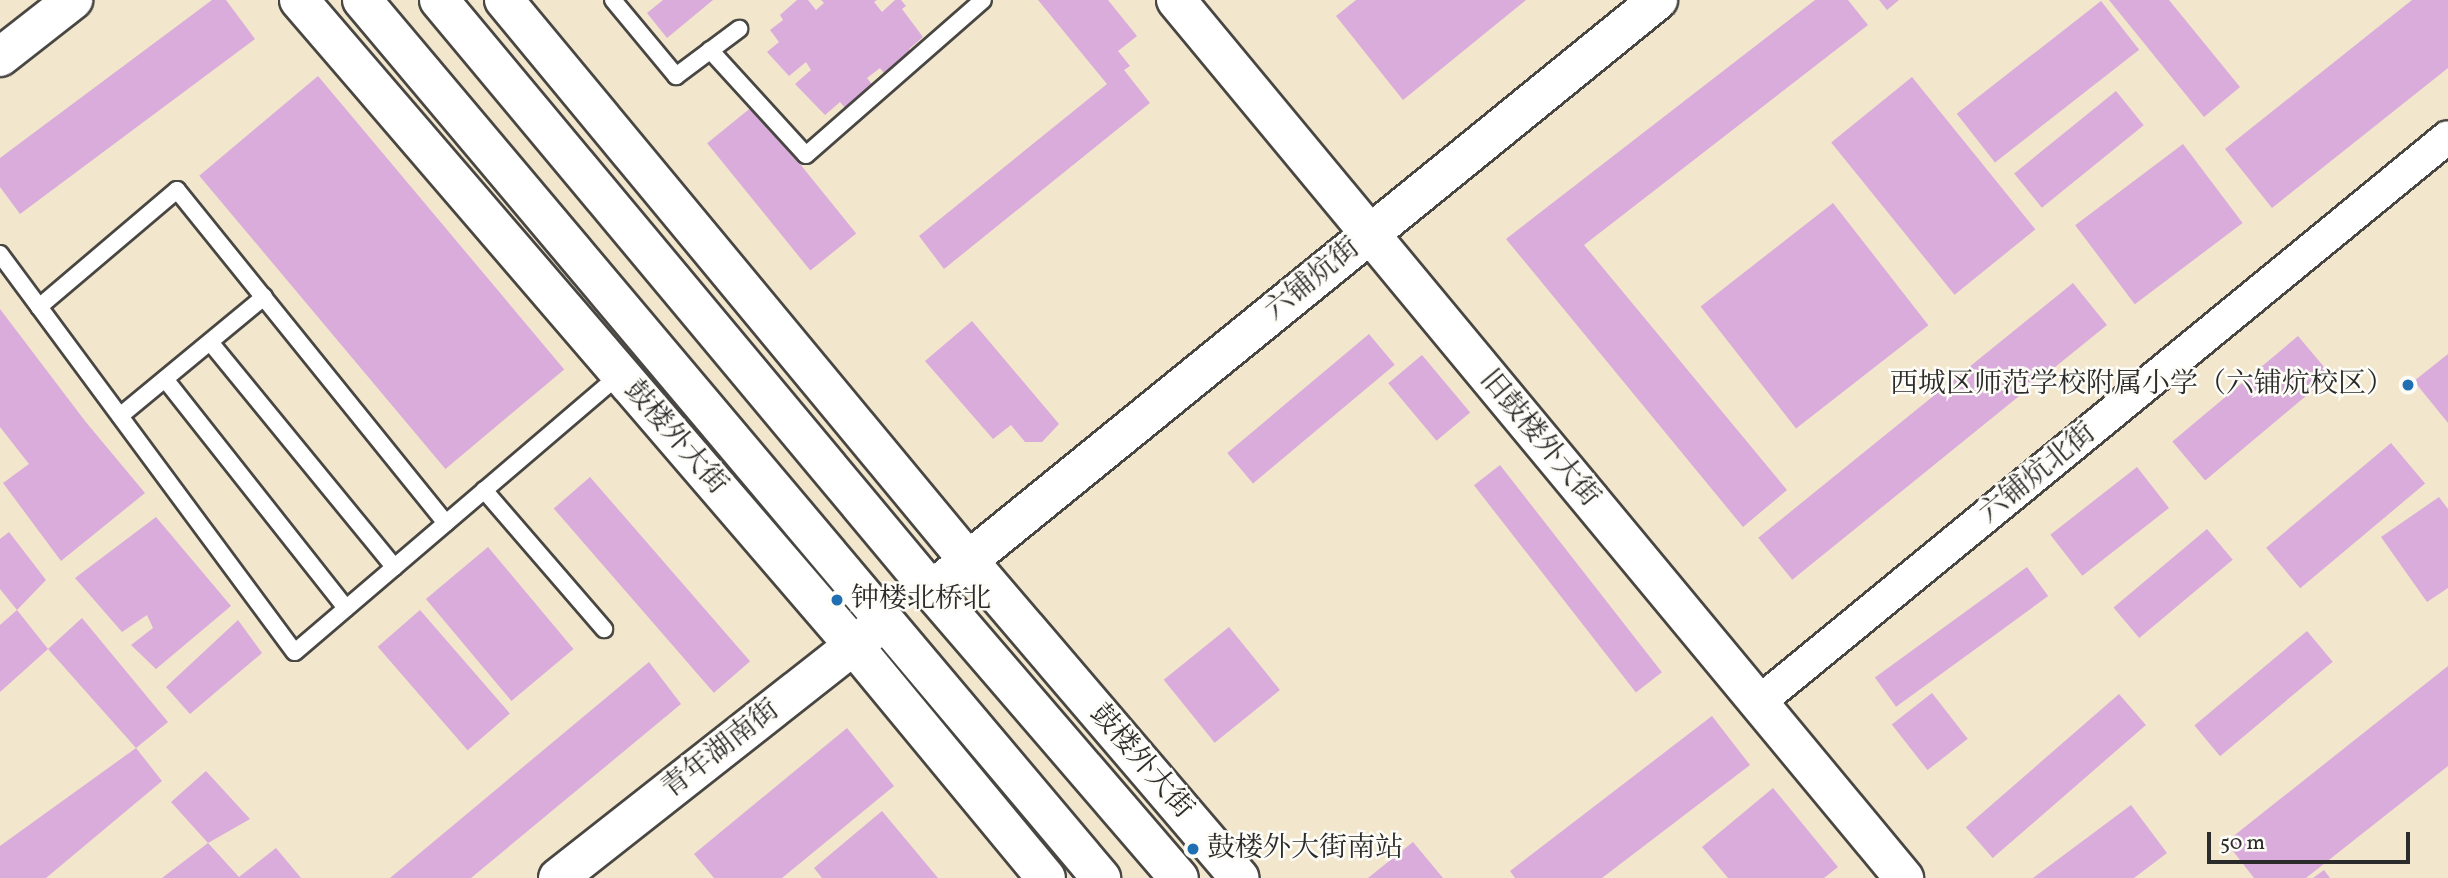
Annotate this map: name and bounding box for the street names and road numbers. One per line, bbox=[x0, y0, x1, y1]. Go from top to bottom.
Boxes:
street label: 六铺炕街 bbox=[1259, 232, 1367, 328]
street label: 旧鼓楼外大街 bbox=[1472, 364, 1606, 514]
street label: 鼓楼外大街 bbox=[616, 374, 734, 502]
street label: 六铺炕北街 bbox=[1973, 417, 2103, 531]
street label: 青年湖南街 bbox=[655, 694, 787, 806]
street label: 鼓楼外大街 bbox=[1082, 698, 1200, 826]

